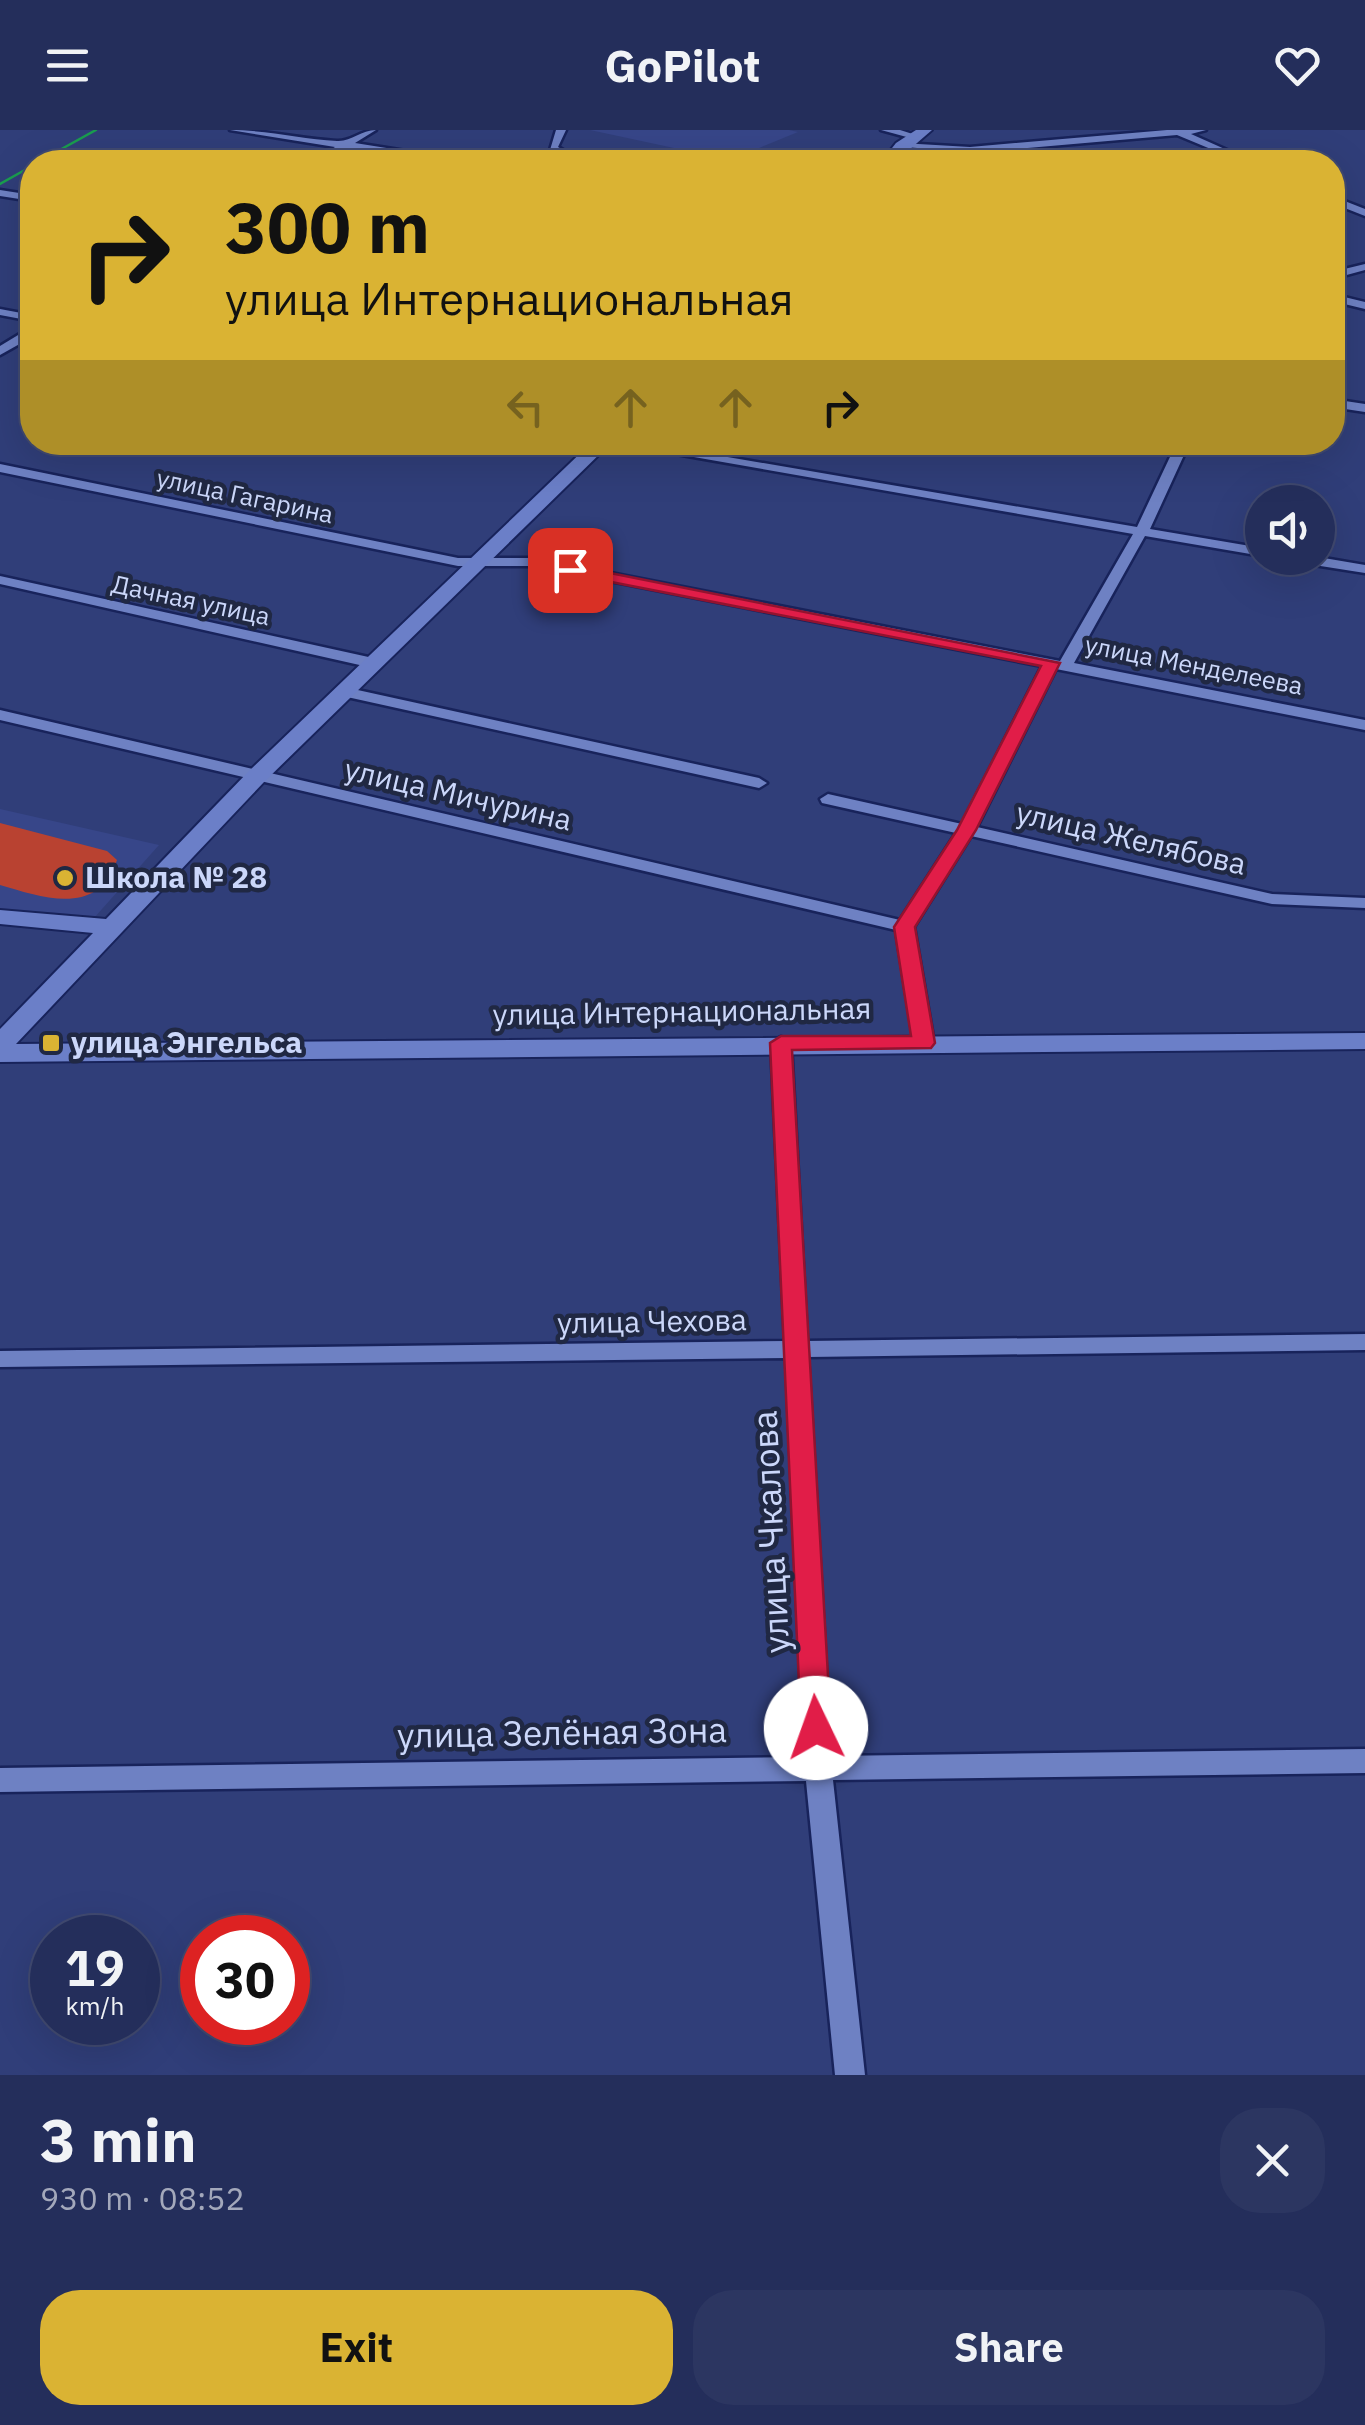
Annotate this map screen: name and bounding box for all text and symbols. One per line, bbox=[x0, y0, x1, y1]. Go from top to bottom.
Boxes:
text: GoPilot bbox=[604, 36, 761, 94]
icon: menu bbox=[40, 38, 95, 93]
icon: heart bbox=[1270, 38, 1325, 93]
text: 300 m bbox=[225, 181, 430, 272]
icon: right bbox=[60, 190, 190, 320]
text: улица Интернациональная bbox=[225, 269, 794, 327]
icon: left bbox=[498, 380, 553, 435]
icon: ahead bbox=[603, 380, 658, 435]
icon: ahead bbox=[708, 380, 763, 435]
icon: right bbox=[813, 380, 868, 435]
street label: улица Гагарина bbox=[154, 461, 337, 530]
map controls bbox=[1245, 485, 1335, 575]
button: sound bbox=[1245, 485, 1335, 575]
pin bbox=[528, 528, 613, 613]
icon: arrive bbox=[543, 543, 598, 598]
street label: Дачная улица bbox=[109, 567, 273, 632]
street label: улица Менделеева bbox=[1082, 627, 1306, 702]
street label: улица Мичурина bbox=[341, 748, 576, 839]
street label: улица Желябова bbox=[1013, 792, 1250, 883]
place label: Школа № 28 bbox=[85, 857, 267, 896]
marker: Школа № 28 bbox=[54, 867, 76, 889]
street label: улица Интернациональная bbox=[492, 988, 872, 1033]
place label: улица Энгельса bbox=[71, 1022, 302, 1061]
marker: улица Энгельса bbox=[40, 1032, 62, 1054]
street label: улица Чехова bbox=[557, 1299, 747, 1342]
street label: улица Чкалова bbox=[741, 1409, 799, 1655]
position arrow bbox=[764, 1676, 868, 1780]
street label: улица Зелёная Зона bbox=[397, 1706, 727, 1758]
speed limit sign: 30 bbox=[180, 1915, 310, 2045]
text: 19 bbox=[65, 1935, 125, 2000]
text: km/h bbox=[66, 1989, 124, 2022]
text: 3 min bbox=[40, 2100, 197, 2179]
button: close bbox=[1220, 2108, 1325, 2213]
text: 930 m · 08:52 bbox=[40, 2177, 245, 2219]
button: Exit bbox=[40, 2290, 673, 2405]
button: Share bbox=[693, 2290, 1325, 2405]

